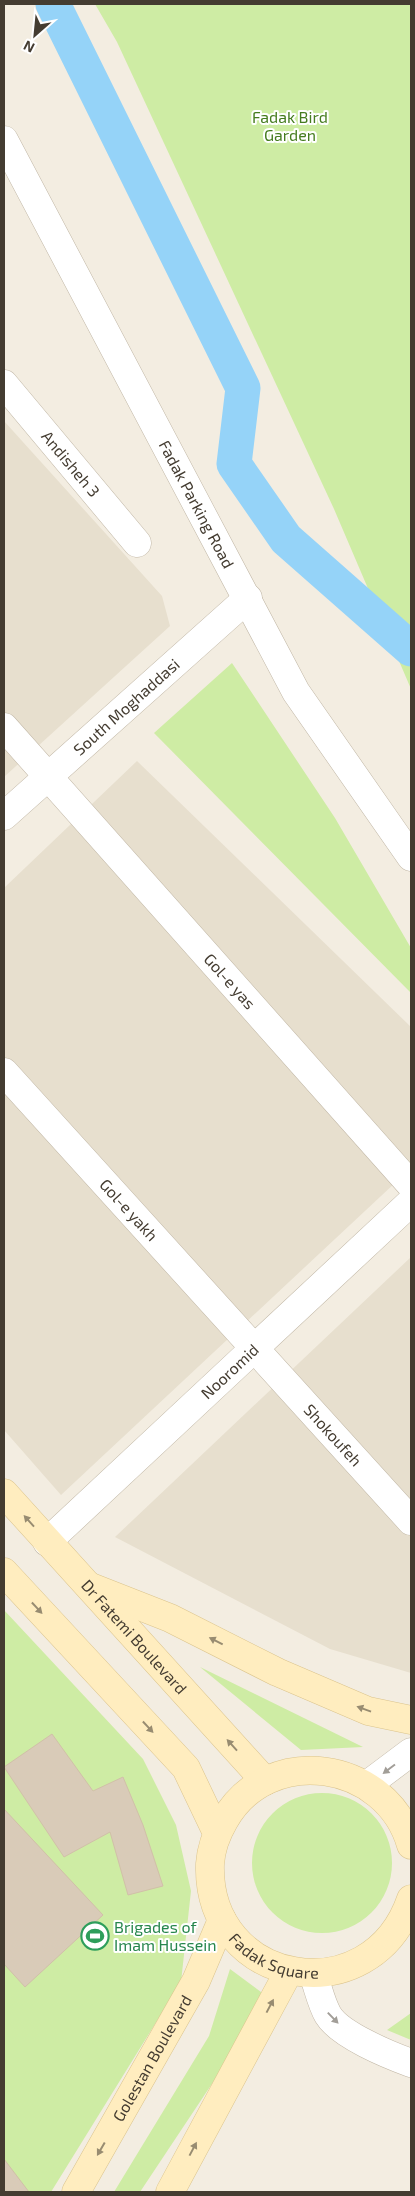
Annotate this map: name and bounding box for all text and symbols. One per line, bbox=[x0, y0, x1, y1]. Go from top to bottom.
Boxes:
north arrow bbox=[10, 10, 60, 60]
text: N bbox=[21, 37, 37, 57]
park label: Fadak Bird Garden bbox=[252, 107, 328, 144]
street label: Andisheh 3 bbox=[38, 427, 104, 500]
street label: Fadak Parking Road bbox=[155, 437, 239, 571]
street label: South Moghaddasi bbox=[69, 654, 183, 759]
street label: Gol-e yas bbox=[201, 949, 260, 1013]
street label: Gol-e yakh bbox=[96, 1174, 162, 1244]
street label: Nooromid bbox=[197, 1339, 262, 1402]
street label: Shokoufeh bbox=[300, 1400, 366, 1470]
one-way arrow bbox=[23, 1515, 35, 1527]
street label: Dr Fatemi Boulevard bbox=[78, 1575, 191, 1698]
one-way arrow bbox=[31, 1602, 43, 1614]
one-way arrow bbox=[209, 1637, 223, 1645]
one-way arrow bbox=[356, 1705, 371, 1713]
one-way arrow bbox=[142, 1720, 154, 1732]
one-way arrow bbox=[226, 1739, 238, 1751]
one-way arrow bbox=[383, 1763, 396, 1774]
place label: Brigades of Imam Hussein bbox=[114, 1917, 217, 1954]
sports icon: Brigades of Imam Hussein bbox=[80, 1921, 110, 1951]
street label: Fadak Square bbox=[226, 1929, 319, 1982]
street label: Golestan Boulevard bbox=[108, 1991, 195, 2125]
one-way arrow bbox=[266, 2000, 275, 2013]
one-way arrow bbox=[327, 2012, 339, 2024]
one-way arrow bbox=[96, 2142, 105, 2155]
one-way arrow bbox=[189, 2142, 197, 2157]

